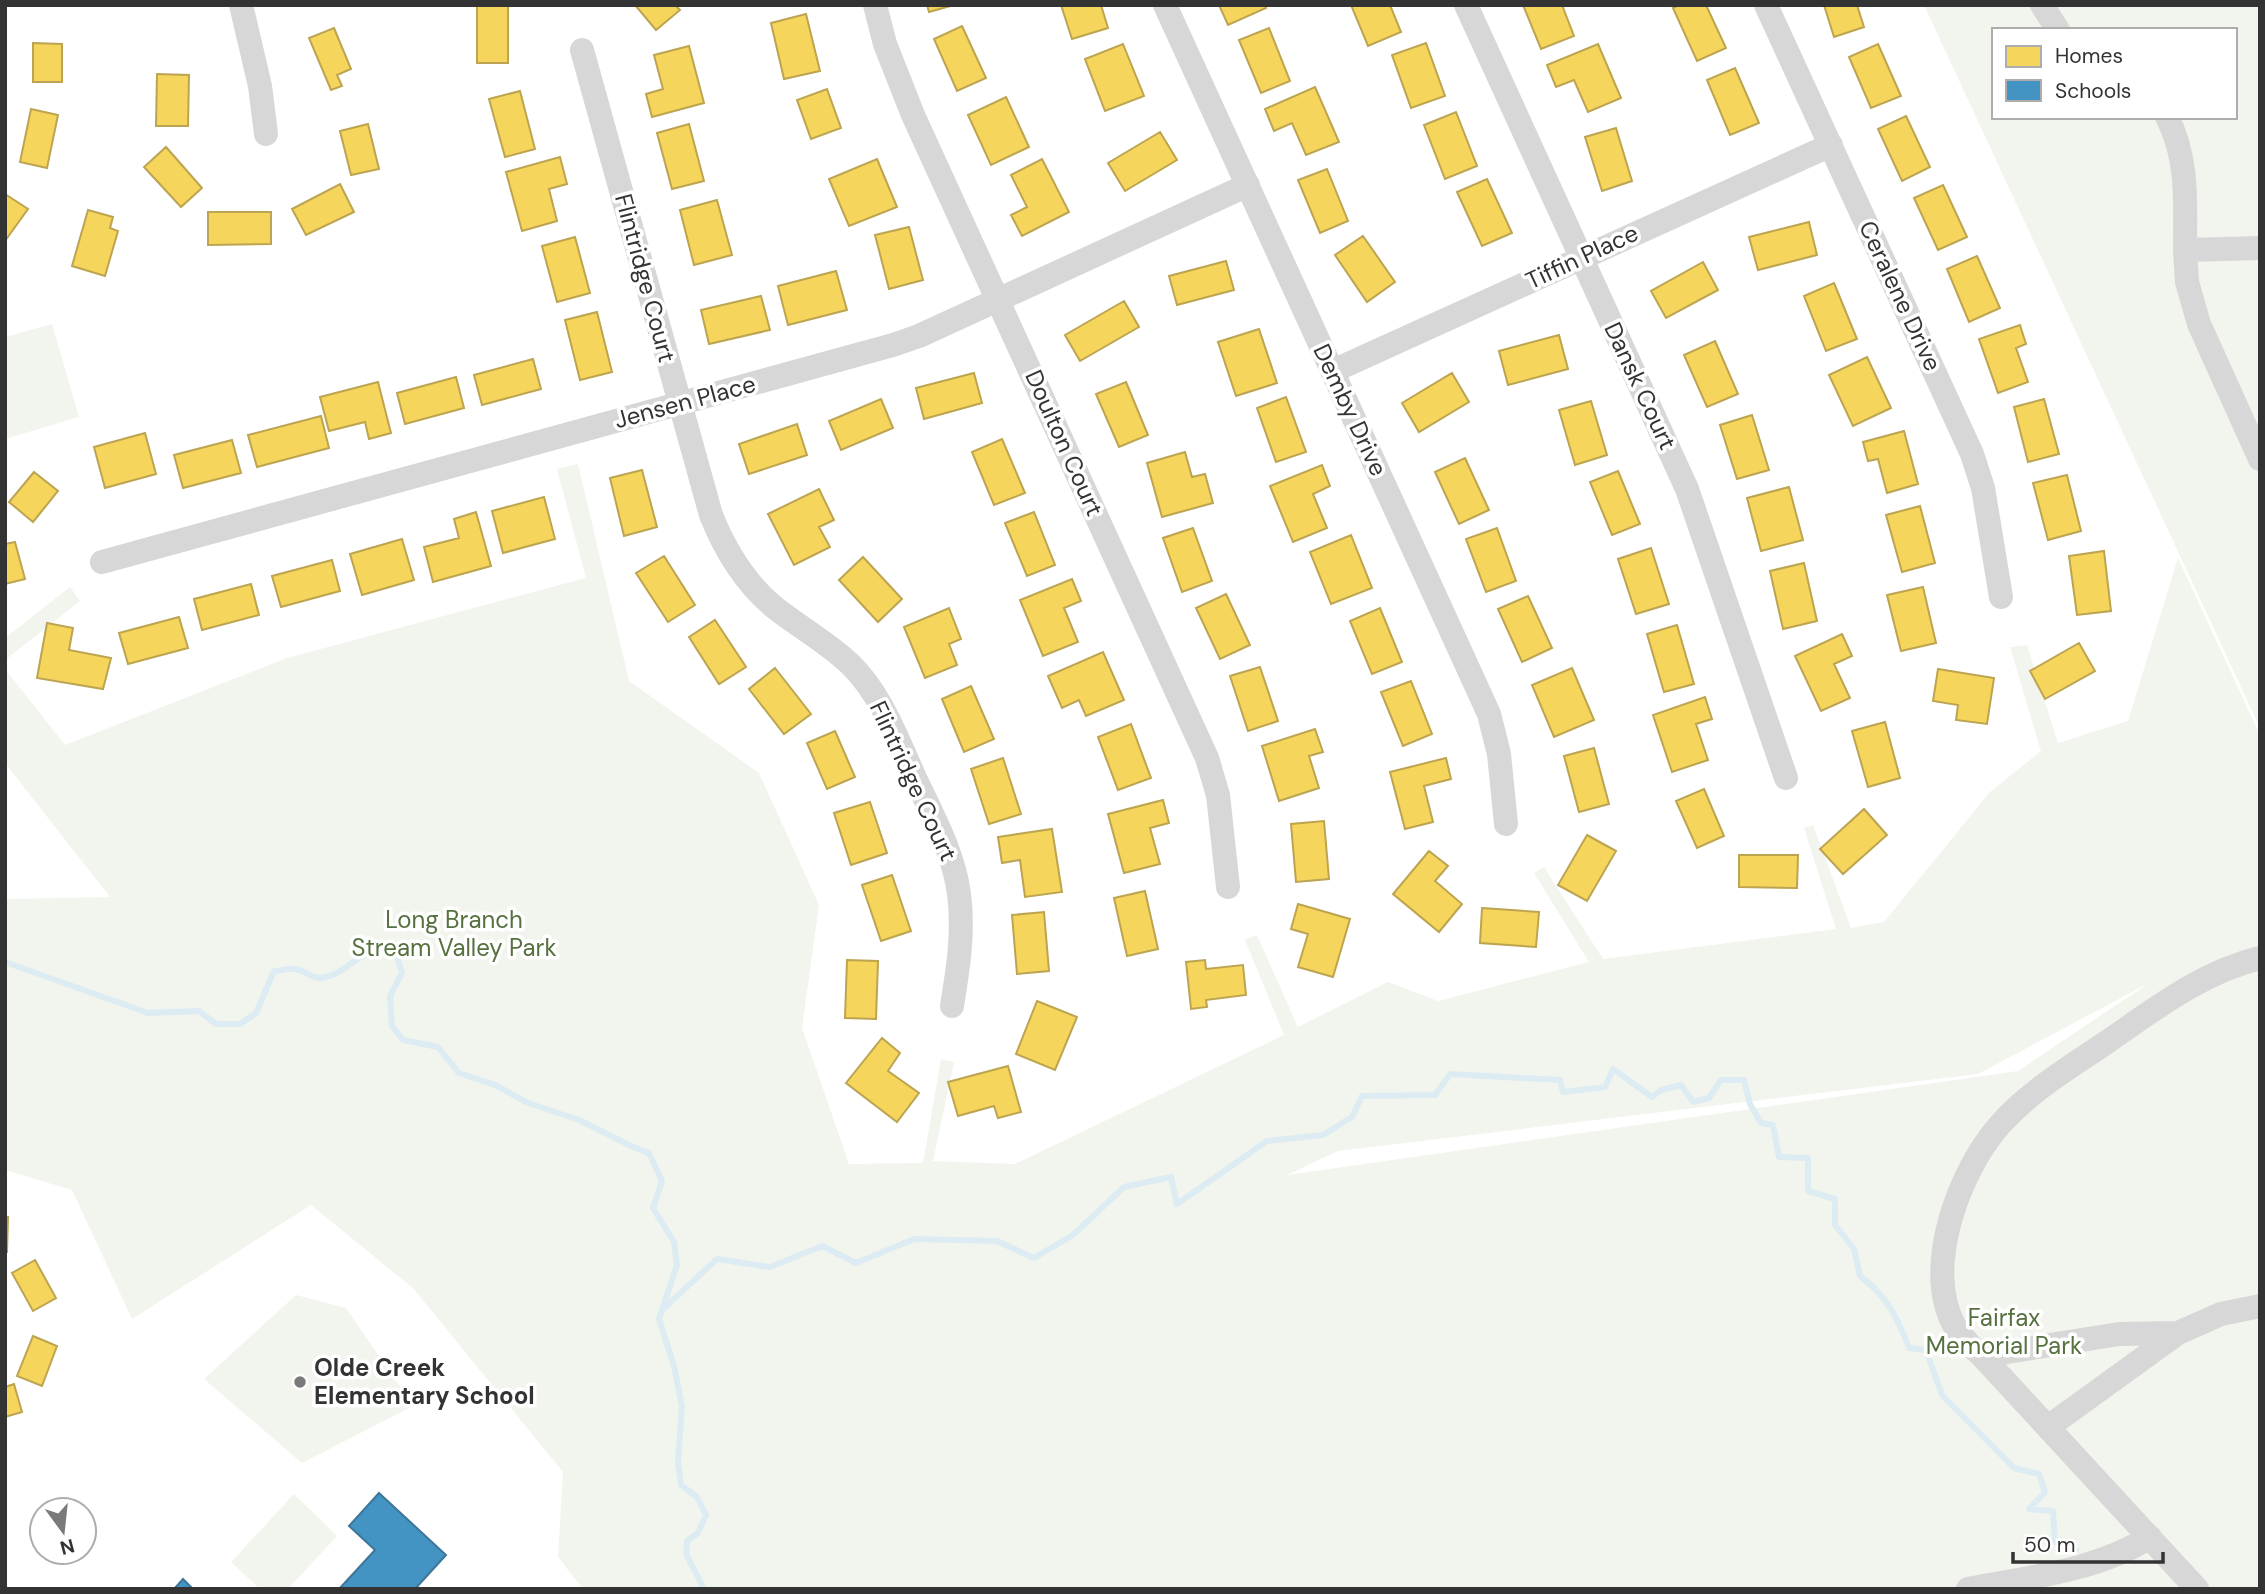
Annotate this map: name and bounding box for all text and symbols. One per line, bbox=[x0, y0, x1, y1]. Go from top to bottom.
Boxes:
legend bbox=[1992, 28, 2237, 119]
text: Homes bbox=[2055, 42, 2123, 70]
text: Schools bbox=[2055, 77, 2131, 105]
street label: Flintridge Court bbox=[608, 190, 683, 366]
street label: Ceralene Drive bbox=[1852, 216, 1949, 376]
street label: Tiffin Place bbox=[1521, 217, 1643, 296]
street label: Dansk Court bbox=[1597, 317, 1684, 455]
street label: Demby Drive bbox=[1306, 339, 1395, 481]
street label: Doulton Court bbox=[1018, 365, 1111, 521]
street label: Jensen Place bbox=[611, 368, 759, 435]
street label: Flintridge Court bbox=[863, 696, 964, 866]
park label: Long Branch Stream Valley Park bbox=[352, 904, 556, 963]
park label: Fairfax Memorial Park bbox=[1926, 1302, 2082, 1361]
place label: Olde Creek Elementary School bbox=[314, 1352, 535, 1411]
marker: Olde Creek Elementary School bbox=[292, 1374, 308, 1390]
north arrow bbox=[28, 1496, 98, 1566]
scale bar bbox=[2013, 1520, 2164, 1564]
text: 50 m bbox=[2024, 1531, 2075, 1559]
text: N bbox=[57, 1533, 77, 1561]

